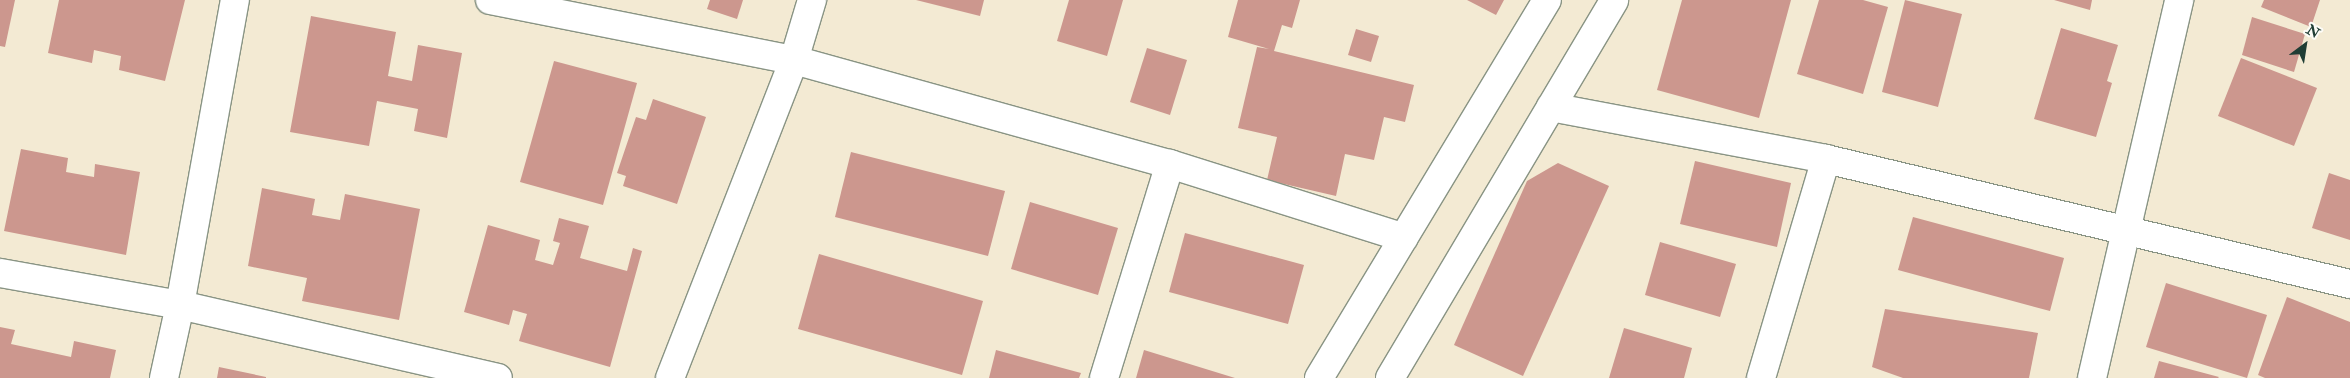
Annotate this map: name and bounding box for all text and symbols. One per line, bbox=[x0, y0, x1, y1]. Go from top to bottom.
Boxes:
north arrow bbox=[2280, 20, 2330, 70]
text: N bbox=[2303, 21, 2323, 42]

